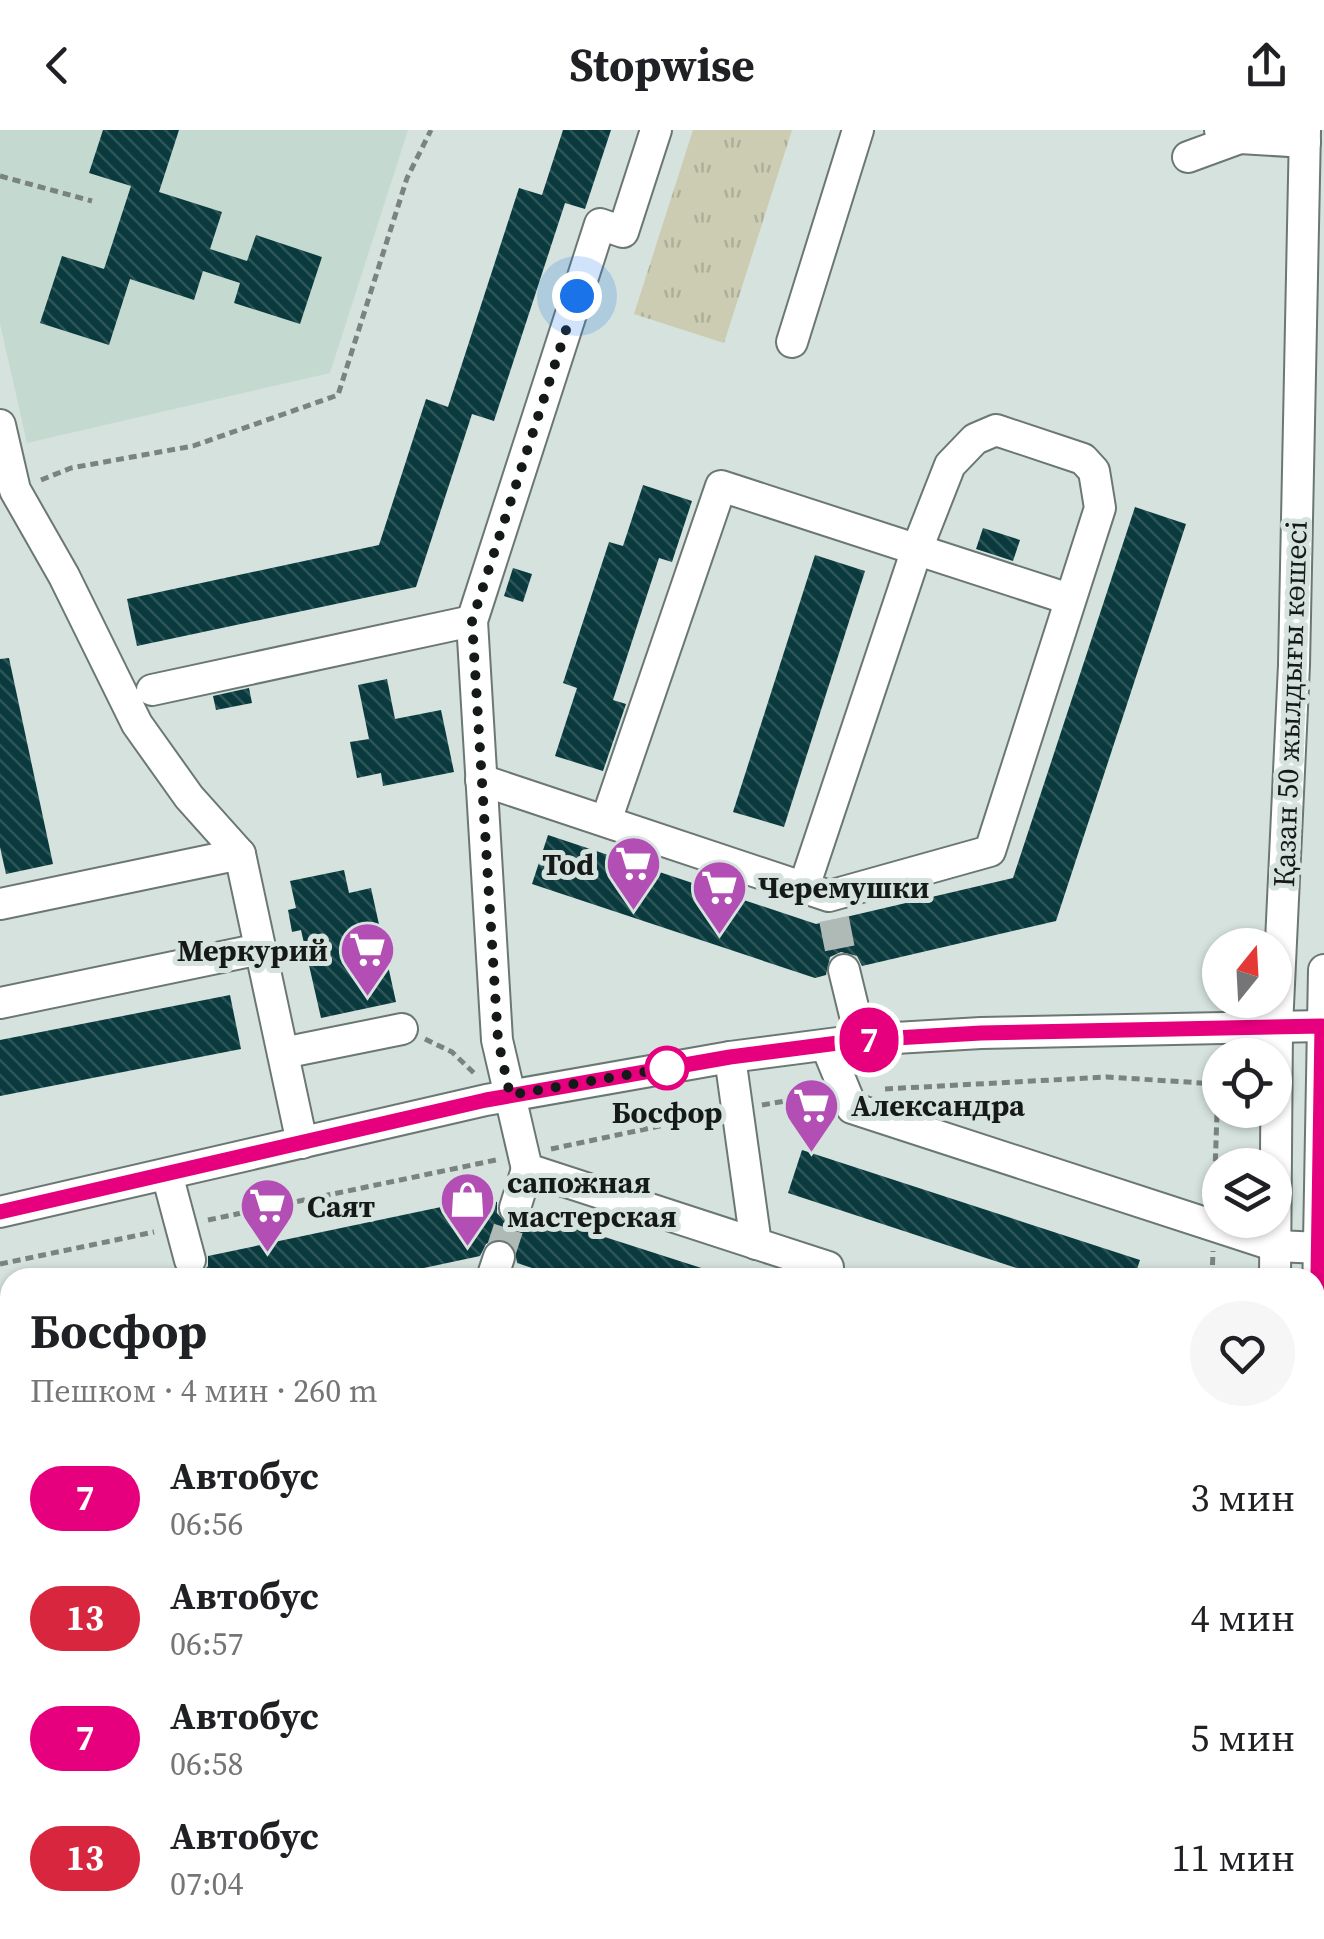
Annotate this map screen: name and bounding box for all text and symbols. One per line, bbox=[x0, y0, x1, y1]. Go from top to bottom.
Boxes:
text: Stopwise bbox=[569, 34, 755, 96]
icon: back bbox=[30, 38, 85, 93]
icon: share bbox=[1239, 38, 1294, 93]
your location bbox=[552, 271, 602, 321]
street label: Қазан 50 жылдығы көшесі bbox=[1263, 520, 1317, 888]
supermarket icon: Tod bbox=[603, 834, 663, 913]
place label: Tod bbox=[542, 844, 594, 885]
supermarket icon: Черемушки bbox=[689, 857, 749, 936]
place label: Черемушки bbox=[758, 867, 929, 908]
supermarket icon: Меркурий bbox=[337, 920, 397, 999]
north arrow bbox=[1202, 928, 1292, 1018]
map controls bbox=[1202, 928, 1292, 1238]
place label: Меркурий bbox=[177, 930, 328, 971]
line badge: 7 bbox=[836, 1008, 902, 1072]
text: 7 bbox=[860, 1016, 878, 1064]
button: locate bbox=[1202, 1038, 1292, 1128]
marker: Босфор bbox=[646, 1047, 688, 1089]
supermarket icon: Александра bbox=[782, 1075, 842, 1154]
place label: Александра bbox=[851, 1085, 1026, 1126]
place label: Босфор bbox=[612, 1092, 722, 1133]
button: layers bbox=[1202, 1148, 1292, 1238]
place label: сапожная мастерская bbox=[507, 1162, 677, 1237]
shop icon: сапожная мастерская bbox=[438, 1169, 498, 1248]
supermarket icon: Саят bbox=[238, 1176, 298, 1255]
place label: Саят bbox=[307, 1186, 375, 1227]
text: Босфор bbox=[30, 1298, 207, 1364]
button: heart bbox=[1190, 1301, 1295, 1406]
text: Пешком · 4 мин · 260 m bbox=[30, 1369, 378, 1413]
text: Автобус bbox=[170, 1450, 319, 1502]
text: 3 мин bbox=[1190, 1472, 1295, 1524]
text: 7 bbox=[76, 1474, 94, 1522]
text: 06:56 bbox=[170, 1502, 244, 1546]
text: Автобус bbox=[170, 1570, 319, 1622]
text: 4 мин bbox=[1190, 1592, 1295, 1644]
text: 13 bbox=[66, 1594, 104, 1642]
text: 06:57 bbox=[170, 1622, 244, 1666]
text: Автобус bbox=[170, 1690, 319, 1742]
text: 5 мин bbox=[1190, 1712, 1295, 1764]
text: 7 bbox=[76, 1714, 94, 1762]
text: 06:58 bbox=[170, 1742, 244, 1786]
text: Автобус bbox=[170, 1810, 319, 1862]
text: 11 мин bbox=[1171, 1832, 1295, 1884]
text: 13 bbox=[66, 1834, 104, 1882]
text: 07:04 bbox=[170, 1862, 244, 1906]

